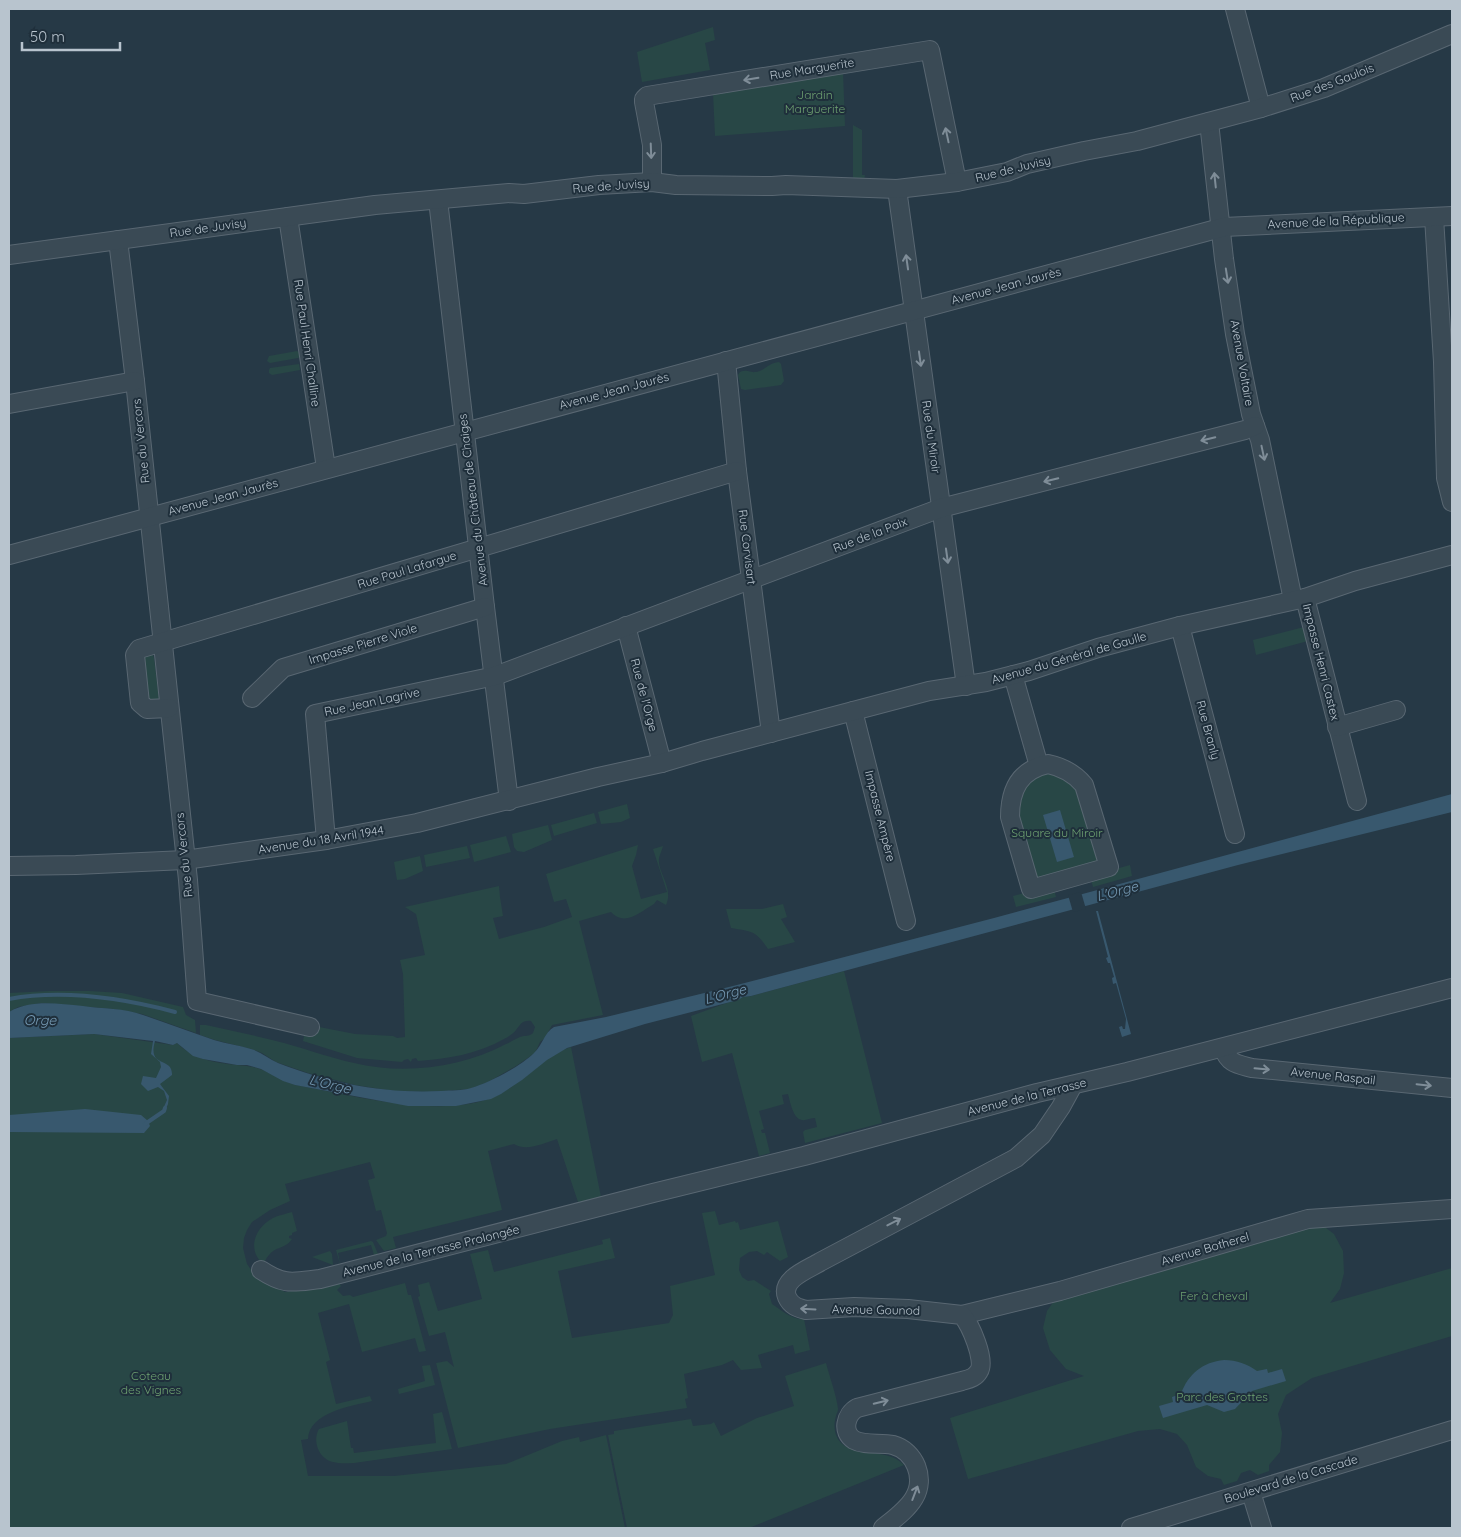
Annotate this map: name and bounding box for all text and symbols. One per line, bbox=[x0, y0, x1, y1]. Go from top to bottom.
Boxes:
scale bar bbox=[22, 20, 120, 52]
text: 50 m bbox=[30, 27, 65, 46]
street label: Rue Marguerite bbox=[769, 54, 855, 83]
street label: Rue des Gaulois bbox=[1288, 60, 1376, 105]
one-way arrow bbox=[743, 74, 759, 84]
park label: Jardin Marguerite bbox=[785, 87, 846, 116]
one-way arrow bbox=[942, 127, 951, 143]
one-way arrow bbox=[647, 143, 656, 159]
street label: Rue de Juvisy bbox=[974, 152, 1052, 185]
one-way arrow bbox=[1210, 172, 1220, 188]
street label: Rue de Juvisy bbox=[572, 175, 650, 196]
street label: Avenue de la République bbox=[1267, 209, 1405, 232]
street label: Rue de Juvisy bbox=[169, 215, 247, 240]
one-way arrow bbox=[902, 254, 912, 270]
street label: Avenue Jean Jaurès bbox=[949, 264, 1063, 307]
one-way arrow bbox=[1222, 268, 1232, 284]
street label: Rue Paul Henri Challine bbox=[291, 278, 324, 408]
street label: Avenue Voltaire bbox=[1228, 319, 1257, 407]
one-way arrow bbox=[915, 350, 925, 366]
street label: Avenue Jean Jaurès bbox=[557, 369, 671, 412]
street label: Rue du Vercors bbox=[129, 398, 152, 484]
street label: Rue du Miroir bbox=[919, 399, 944, 475]
street label: Avenue du Château de Chaiges bbox=[454, 413, 491, 587]
one-way arrow bbox=[1201, 435, 1217, 444]
one-way arrow bbox=[1258, 444, 1268, 460]
street label: Avenue Jean Jaurès bbox=[166, 475, 280, 518]
one-way arrow bbox=[1043, 476, 1059, 485]
street label: Rue Corvisart bbox=[735, 508, 760, 585]
street label: Rue de la Paix bbox=[831, 513, 909, 556]
street label: Rue Paul Lafargue bbox=[356, 547, 458, 592]
one-way arrow bbox=[943, 548, 953, 564]
street label: Impasse Henri Castex bbox=[1300, 602, 1343, 722]
street label: Impasse Pierre Viole bbox=[307, 620, 419, 667]
street label: Avenue du Général de Gaulle bbox=[990, 628, 1148, 687]
street label: Rue de l'Orge bbox=[628, 657, 661, 733]
street label: Rue Jean Lagrive bbox=[323, 684, 421, 719]
street label: Rue Branly bbox=[1193, 699, 1224, 761]
street label: Impasse Ampère bbox=[862, 769, 899, 863]
street label: Rue du Vercors bbox=[172, 812, 195, 898]
street label: Avenue du 18 Avril 1944 bbox=[257, 822, 385, 857]
park label: Square du Miroir bbox=[1011, 825, 1103, 840]
water label: L'Orge bbox=[1094, 877, 1141, 905]
water label: L'Orge bbox=[702, 980, 749, 1008]
water label: Orge bbox=[24, 1011, 57, 1029]
street label: Avenue Raspail bbox=[1290, 1064, 1376, 1087]
one-way arrow bbox=[1254, 1065, 1270, 1074]
water label: L'Orge bbox=[307, 1070, 354, 1098]
street label: Avenue de la Terrasse bbox=[966, 1074, 1088, 1119]
one-way arrow bbox=[1416, 1080, 1432, 1090]
one-way arrow bbox=[886, 1217, 901, 1227]
street label: Avenue de la Terrasse Prolongée bbox=[341, 1221, 521, 1280]
street label: Avenue Botherel bbox=[1159, 1229, 1251, 1268]
park label: Fer à cheval bbox=[1180, 1288, 1248, 1303]
street label: Avenue Gounod bbox=[832, 1301, 920, 1318]
one-way arrow bbox=[800, 1304, 816, 1313]
park label: Coteau des Vignes bbox=[121, 1368, 182, 1397]
park label: Parc des Grottes bbox=[1176, 1389, 1268, 1404]
one-way arrow bbox=[872, 1397, 888, 1406]
street label: Boulevard de la Cascade bbox=[1222, 1451, 1360, 1506]
one-way arrow bbox=[911, 1486, 920, 1501]

